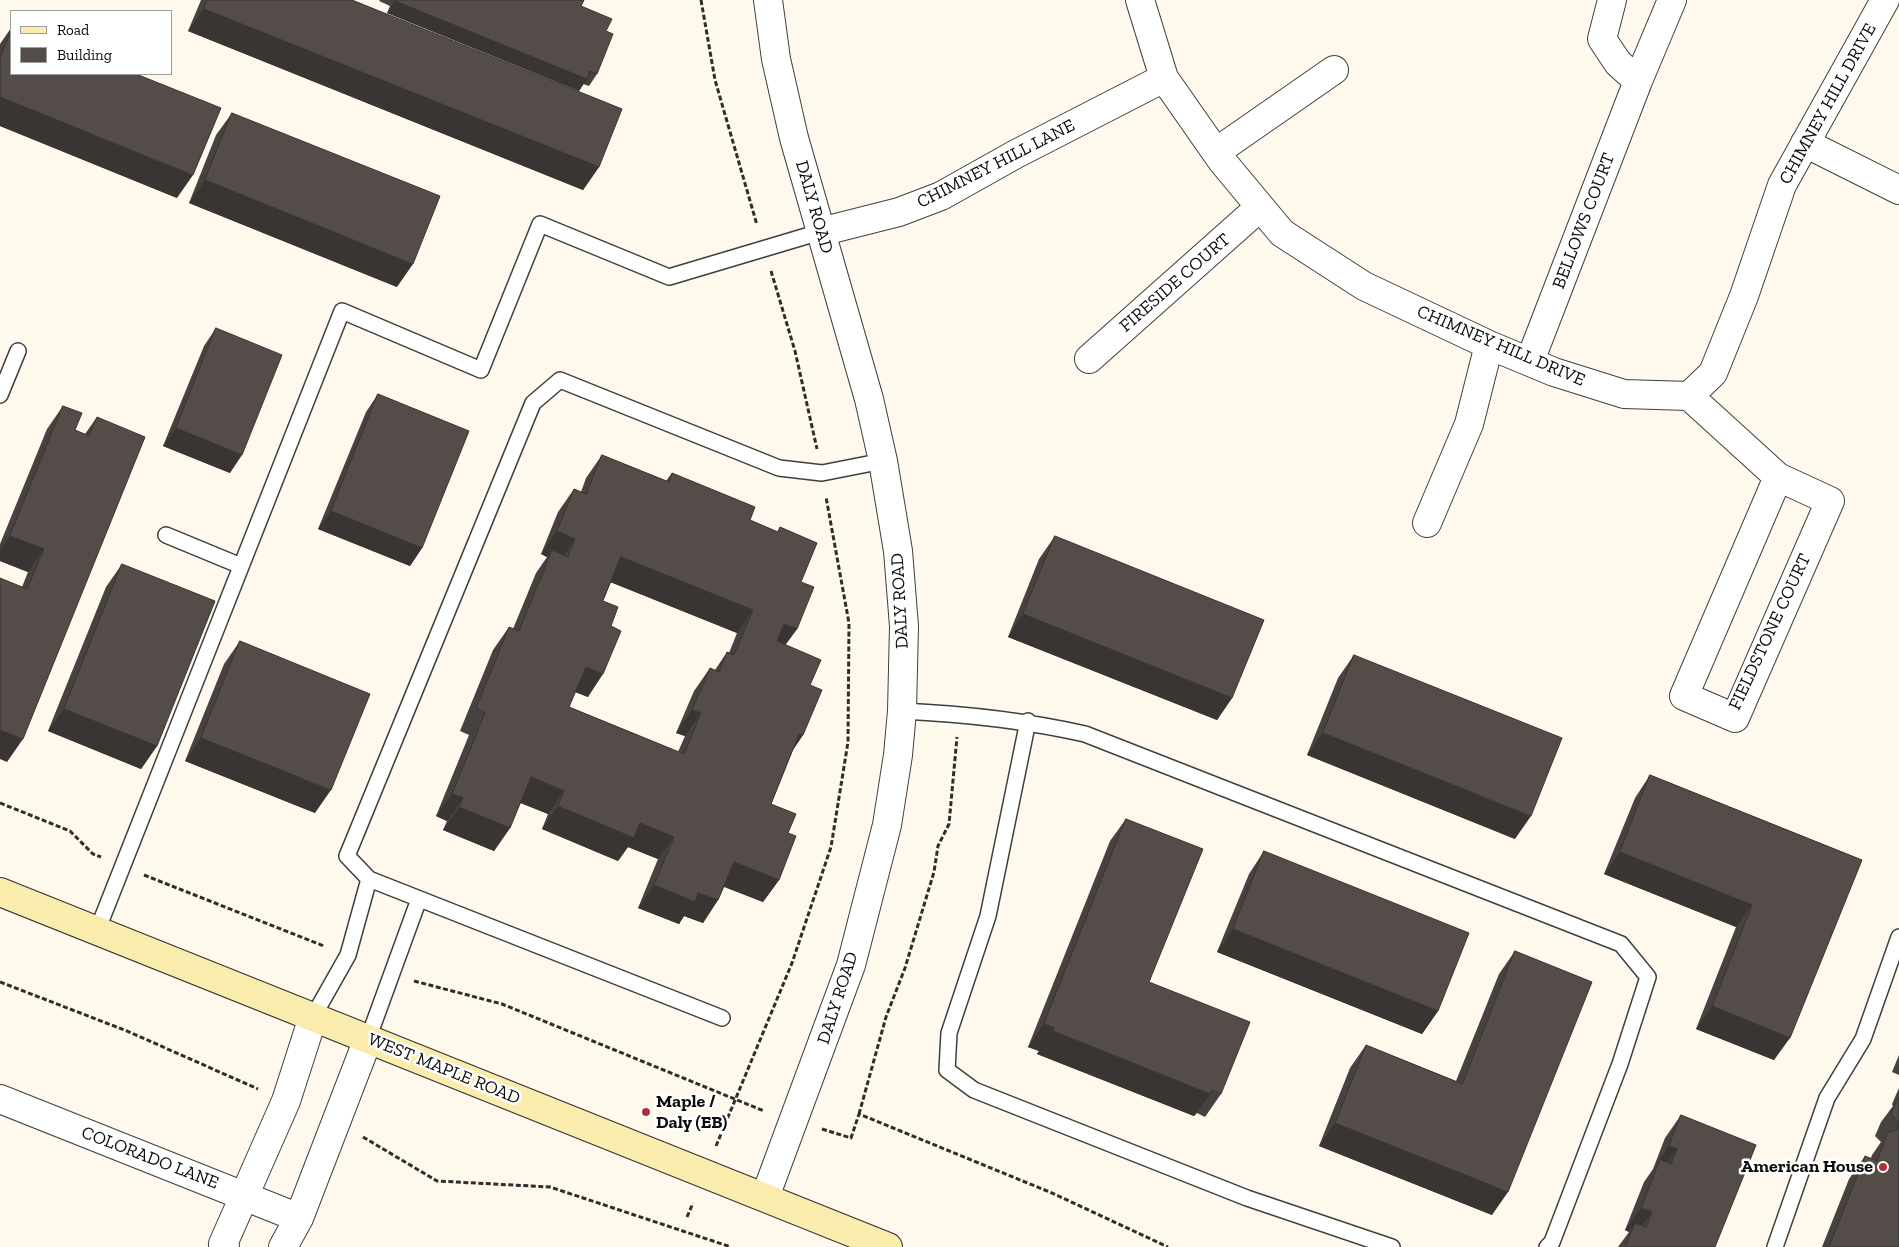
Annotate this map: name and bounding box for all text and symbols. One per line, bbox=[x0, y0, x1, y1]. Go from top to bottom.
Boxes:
legend bbox=[10, 10, 172, 75]
street label: CHIMNEY HILL DRIVE bbox=[1775, 20, 1881, 188]
text: Road bbox=[57, 21, 89, 39]
text: Building bbox=[57, 46, 112, 64]
street label: CHIMNEY HILL LANE bbox=[913, 115, 1079, 213]
street label: BELLOWS COURT bbox=[1548, 150, 1620, 292]
street label: DALY ROAD bbox=[790, 158, 838, 256]
street label: FIRESIDE COURT bbox=[1115, 229, 1235, 337]
street label: CHIMNEY HILL DRIVE bbox=[1414, 301, 1588, 391]
street label: FIELDSTONE COURT bbox=[1724, 550, 1816, 714]
street label: DALY ROAD bbox=[887, 553, 913, 649]
street label: DALY ROAD bbox=[813, 949, 863, 1047]
street label: WEST MAPLE ROAD bbox=[365, 1029, 523, 1109]
place label: Maple / Daly (EB) bbox=[656, 1091, 727, 1134]
marker: Maple / Daly (EB) bbox=[640, 1106, 652, 1118]
street label: COLORADO LANE bbox=[78, 1122, 222, 1194]
place label: American House bbox=[1741, 1156, 1873, 1178]
marker: American House bbox=[1877, 1161, 1889, 1173]

